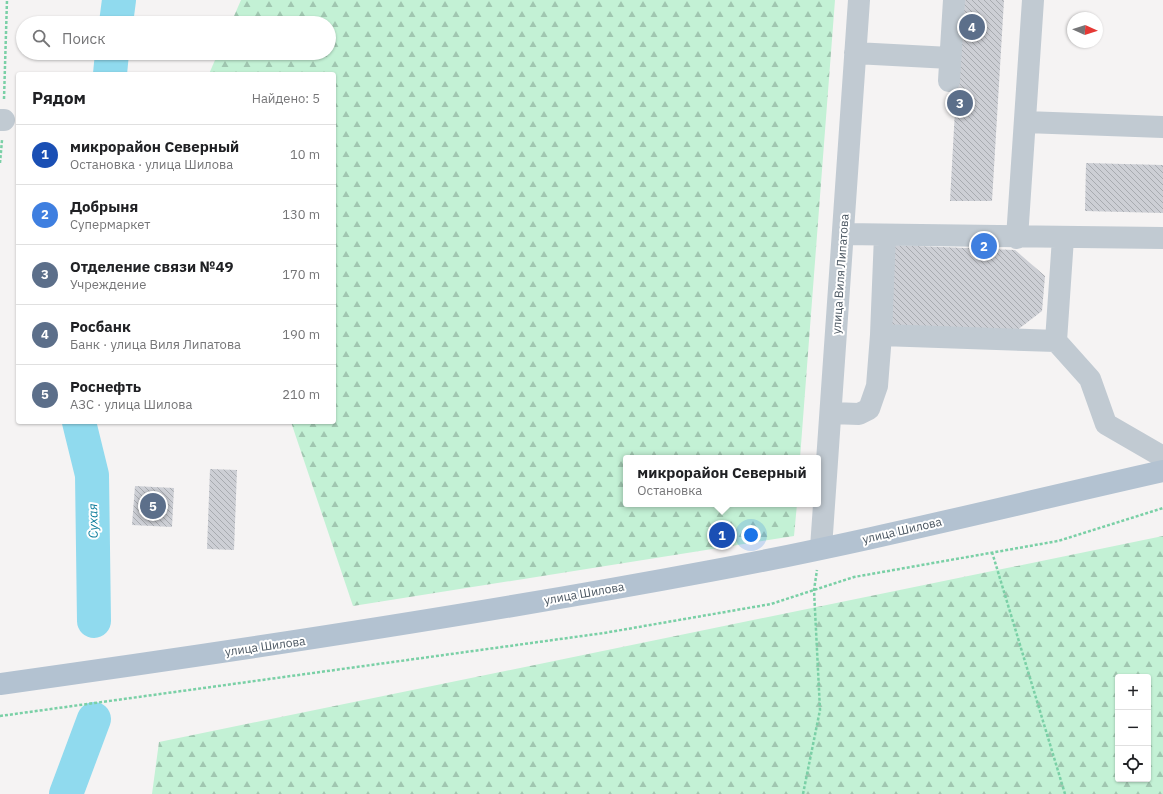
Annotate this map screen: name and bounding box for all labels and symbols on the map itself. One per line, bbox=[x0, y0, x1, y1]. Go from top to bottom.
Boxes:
pin: 4 bbox=[959, 12, 985, 42]
north arrow bbox=[1067, 12, 1103, 48]
pin: 3 bbox=[947, 88, 973, 118]
street label: улица Виля Липатова bbox=[828, 213, 852, 335]
pin: 2 bbox=[971, 231, 997, 261]
pin: 5 bbox=[140, 491, 166, 521]
water label: Сухая bbox=[84, 503, 102, 539]
street label: улица Шилова bbox=[861, 513, 944, 546]
pin: 1 bbox=[709, 520, 735, 550]
your location bbox=[741, 525, 761, 545]
street label: улица Шилова bbox=[543, 578, 626, 607]
street label: улица Шилова bbox=[224, 633, 307, 659]

